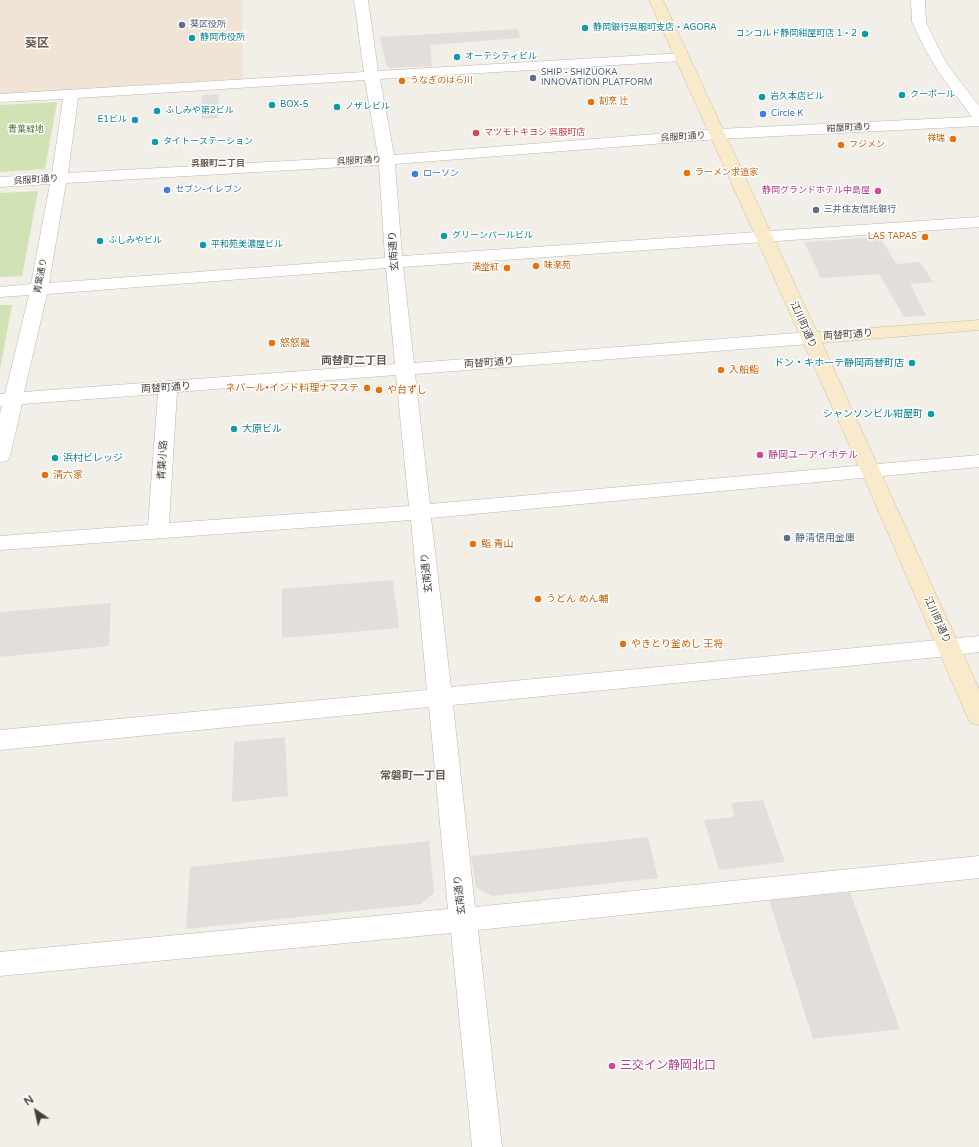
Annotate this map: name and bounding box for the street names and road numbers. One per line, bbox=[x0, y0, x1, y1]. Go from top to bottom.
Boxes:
street label: 紺屋町通り bbox=[826, 121, 872, 135]
street label: 呉服町通り bbox=[660, 130, 706, 144]
street label: 呉服町通り bbox=[336, 154, 382, 168]
street label: 呉服町通り bbox=[13, 173, 59, 187]
street label: 玄南通り bbox=[387, 231, 401, 271]
street label: 青葉通り bbox=[32, 257, 50, 295]
street label: 江川町通り bbox=[787, 300, 819, 350]
street label: 両替町通り bbox=[823, 327, 873, 343]
street label: 両替町通り bbox=[464, 355, 514, 371]
street label: 両替町通り bbox=[141, 380, 191, 396]
street label: 青葉小路 bbox=[156, 440, 170, 480]
street label: 玄南通り bbox=[419, 552, 435, 594]
street label: 江川町通り bbox=[921, 595, 953, 645]
street label: 玄南通り bbox=[452, 874, 468, 916]

